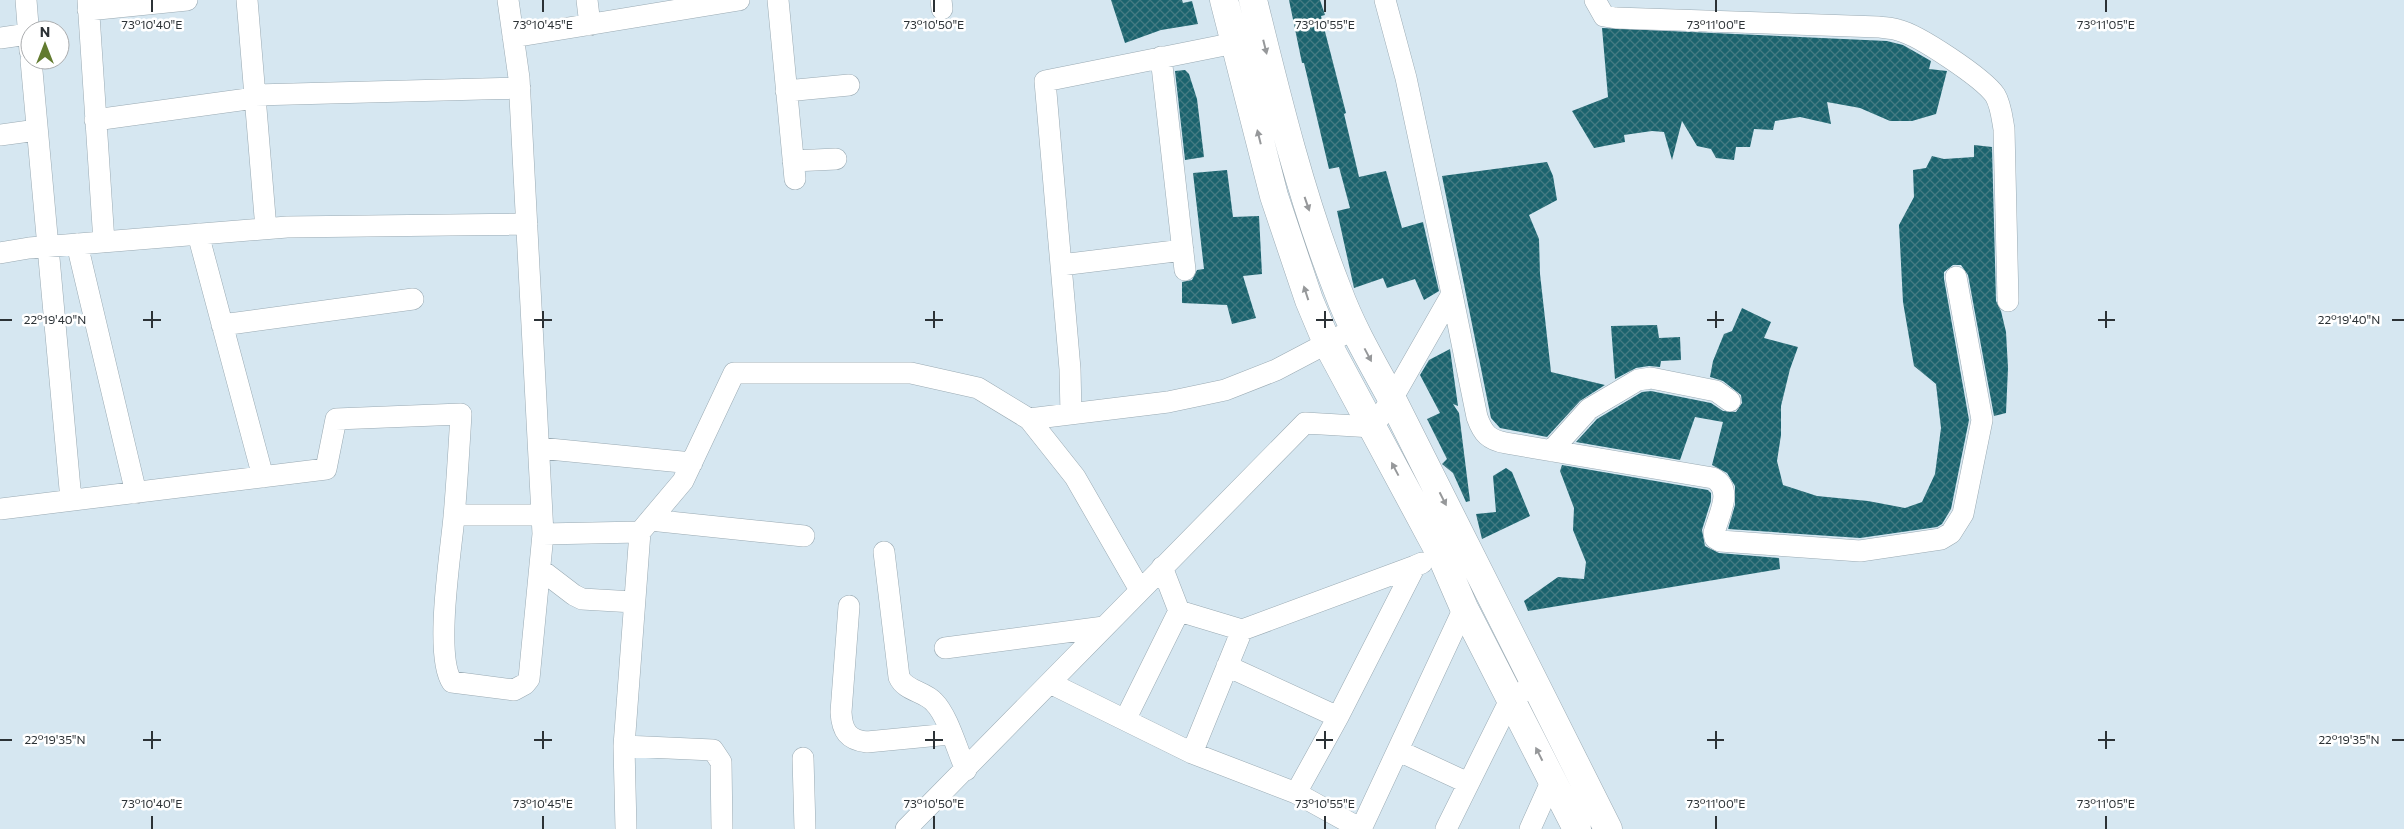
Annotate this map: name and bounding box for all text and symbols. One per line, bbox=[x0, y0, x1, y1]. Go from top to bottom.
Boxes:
text: 73°10'40"E bbox=[122, 17, 182, 31]
text: 73°10'45"E bbox=[513, 17, 573, 31]
text: 73°10'50"E bbox=[904, 17, 964, 31]
text: 73°10'55"E bbox=[1295, 17, 1355, 31]
text: 73°11'00"E bbox=[1687, 17, 1745, 31]
text: 73°11'05"E bbox=[2077, 17, 2135, 31]
north arrow bbox=[20, 20, 70, 70]
text: N bbox=[40, 23, 50, 40]
one-way arrow bbox=[1261, 40, 1269, 55]
one-way arrow bbox=[1255, 130, 1263, 145]
one-way arrow bbox=[1304, 197, 1312, 212]
one-way arrow bbox=[1302, 285, 1310, 300]
text: 22°19'40"N bbox=[24, 312, 86, 326]
text: 22°19'40"N bbox=[2318, 312, 2380, 326]
one-way arrow bbox=[1364, 347, 1372, 362]
one-way arrow bbox=[1391, 462, 1399, 476]
one-way arrow bbox=[1439, 492, 1447, 506]
text: 22°19'35"N bbox=[24, 732, 86, 746]
text: 22°19'35"N bbox=[2318, 732, 2380, 746]
one-way arrow bbox=[1535, 747, 1543, 761]
text: 73°10'40"E bbox=[122, 796, 182, 810]
text: 73°10'45"E bbox=[513, 796, 573, 810]
text: 73°10'50"E bbox=[904, 796, 964, 810]
text: 73°10'55"E bbox=[1295, 796, 1355, 810]
text: 73°11'00"E bbox=[1687, 796, 1745, 810]
text: 73°11'05"E bbox=[2077, 796, 2135, 810]

